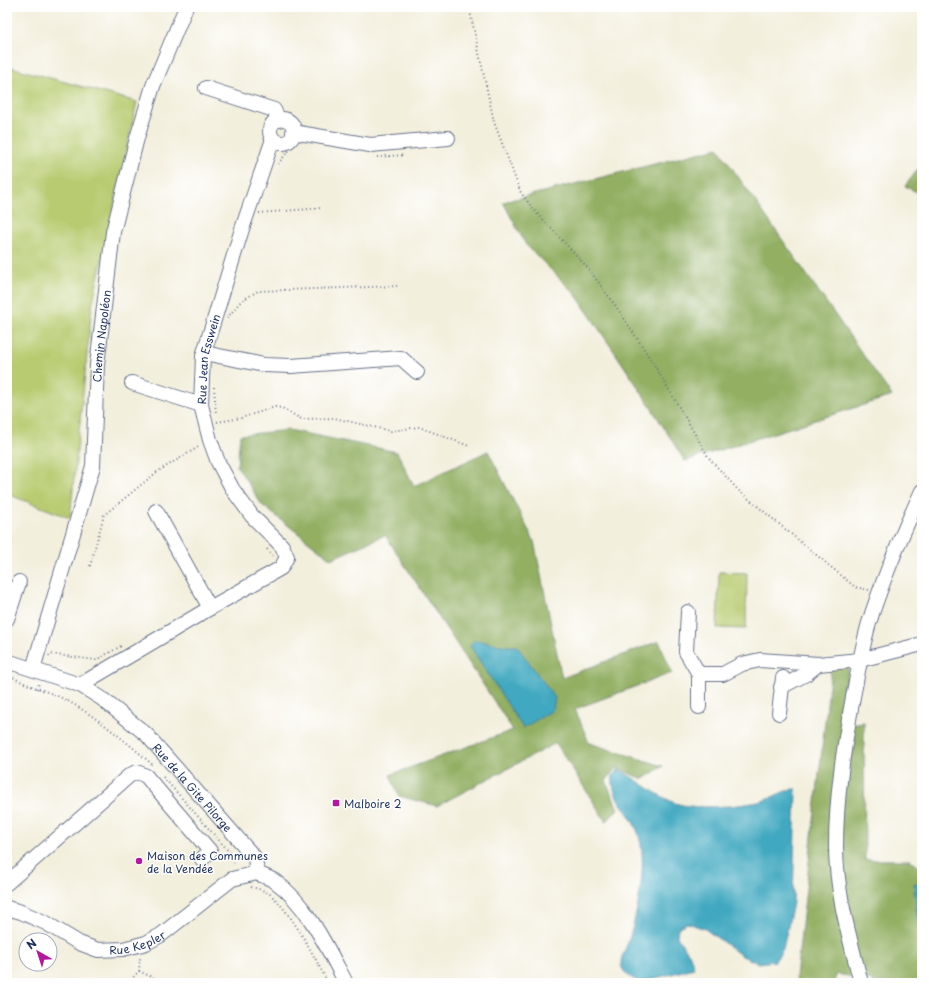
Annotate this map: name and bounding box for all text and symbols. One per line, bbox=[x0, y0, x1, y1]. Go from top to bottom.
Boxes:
street label: Chemin Napoléon bbox=[88, 289, 114, 383]
street label: Rue Jean Esswein bbox=[193, 311, 224, 405]
street label: Rue de la Gite Pilorge bbox=[149, 739, 237, 835]
place label: Malboire 2 bbox=[344, 795, 402, 812]
marker: Malboire 2 bbox=[331, 798, 341, 808]
place label: Maison des Communes de la Vendée bbox=[147, 847, 268, 877]
marker: Maison des Communes de la Vendée bbox=[134, 856, 144, 866]
street label: Rue Kepler bbox=[109, 926, 170, 958]
north arrow bbox=[18, 932, 58, 972]
text: N bbox=[23, 934, 40, 953]

